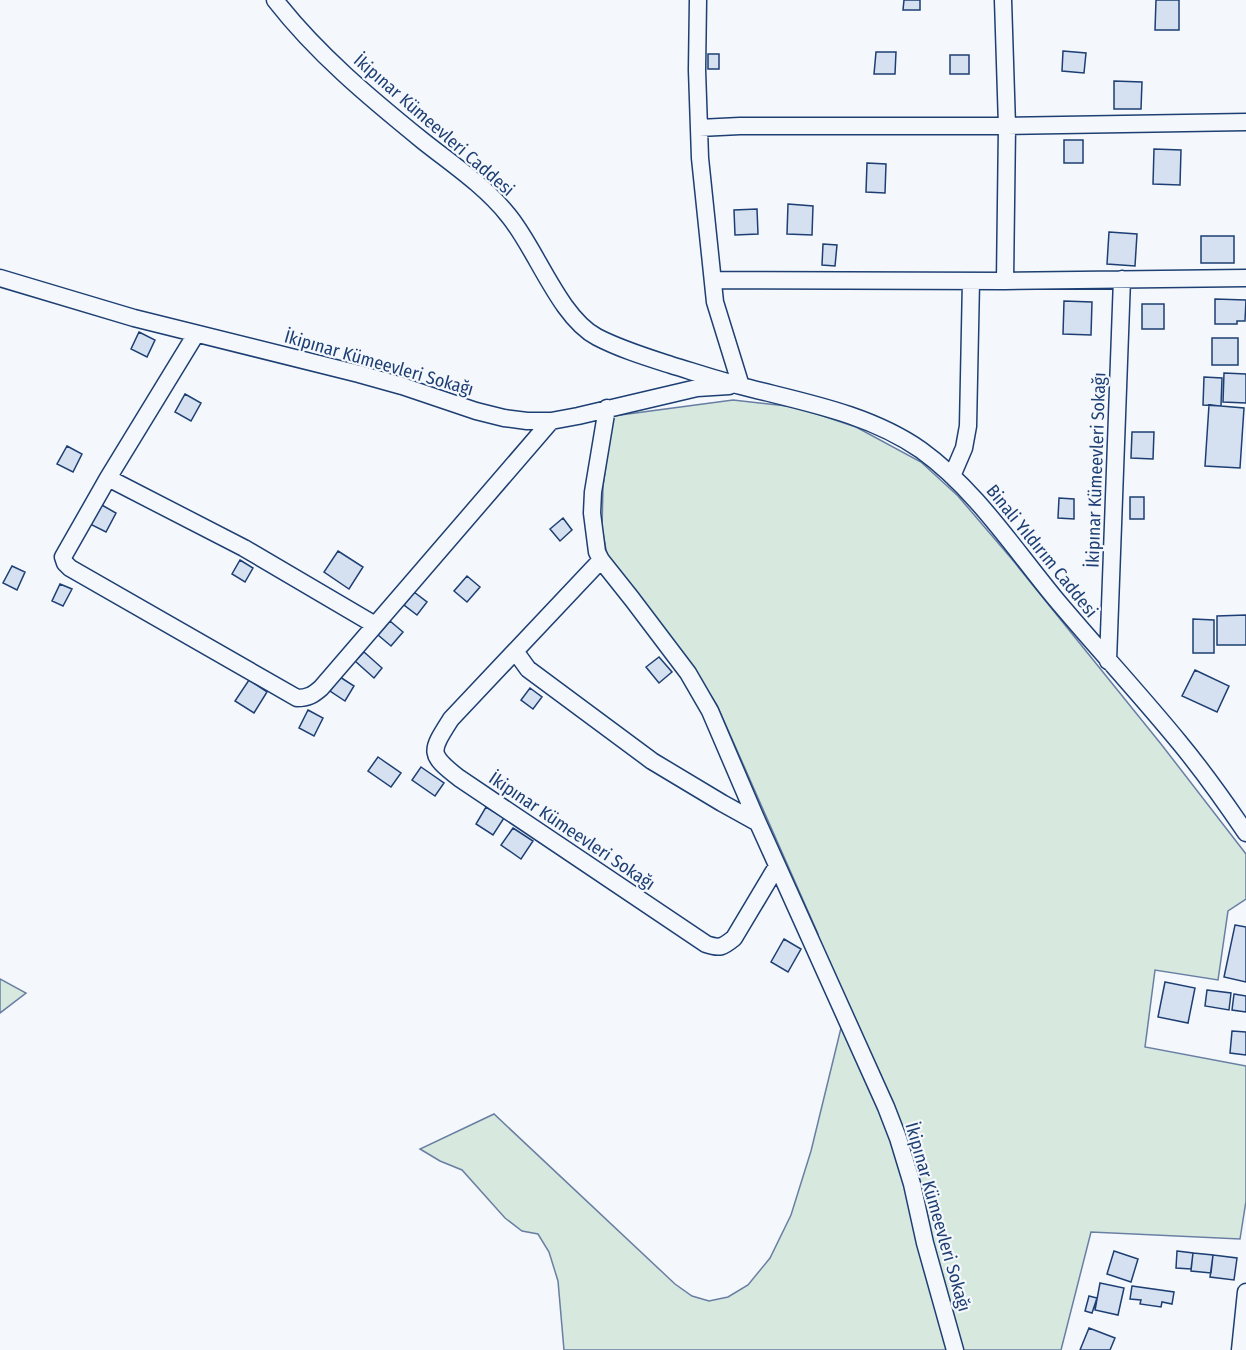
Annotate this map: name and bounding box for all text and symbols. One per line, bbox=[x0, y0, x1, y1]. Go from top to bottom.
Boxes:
street label: İkipınar Kümeevleri Caddesi bbox=[349, 49, 519, 201]
street label: İkipınar Kümeevleri Sokağı bbox=[282, 325, 476, 401]
street label: İkipınar Kümeevleri Sokağı bbox=[1082, 372, 1110, 568]
street label: Binali Yıldırım Caddesi bbox=[982, 480, 1102, 622]
street label: İkipınar Kümeevleri Sokağı bbox=[485, 767, 659, 895]
street label: İkipınar Kümeevleri Sokağı bbox=[900, 1120, 976, 1314]

